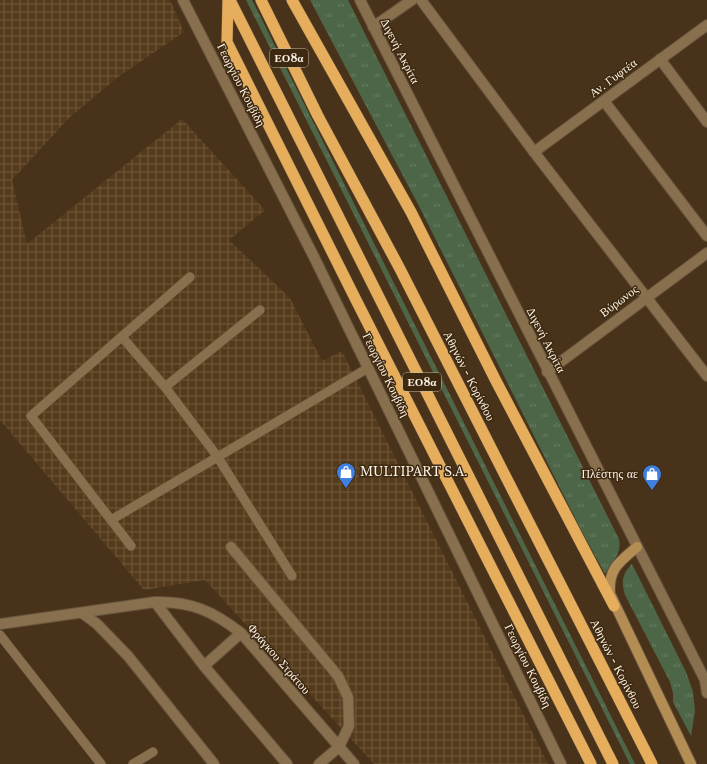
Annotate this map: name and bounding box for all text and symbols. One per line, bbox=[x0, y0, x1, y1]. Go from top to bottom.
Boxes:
street label: Διγενή Ακρίτα bbox=[378, 16, 424, 87]
street label: Γεωργίου Κουβίδη bbox=[214, 41, 269, 129]
road number: ΕΟ8α bbox=[270, 49, 308, 67]
street label: Αν. Γυφτέα bbox=[586, 54, 640, 100]
street label: Βύρωνος bbox=[597, 281, 641, 320]
street label: Διγενή Ακρίτα bbox=[524, 305, 570, 376]
street label: Αθηνών - Κορίνθου bbox=[440, 328, 499, 423]
street label: Γεωργίου Κουβίδη bbox=[360, 330, 413, 419]
road number: ΕΟ8α bbox=[403, 373, 441, 391]
shop icon: MULTIPART S.A. bbox=[335, 461, 357, 489]
shop icon: Πλέστης αε bbox=[641, 463, 663, 491]
place label: MULTIPART S.A. bbox=[360, 464, 468, 479]
place label: Πλέστης αε bbox=[581, 466, 638, 481]
street label: Αθηνών - Κορίνθου bbox=[587, 616, 646, 711]
street label: Φράγκου Στράτου bbox=[245, 620, 314, 697]
street label: Γεωργίου Κουβίδη bbox=[502, 621, 555, 710]

